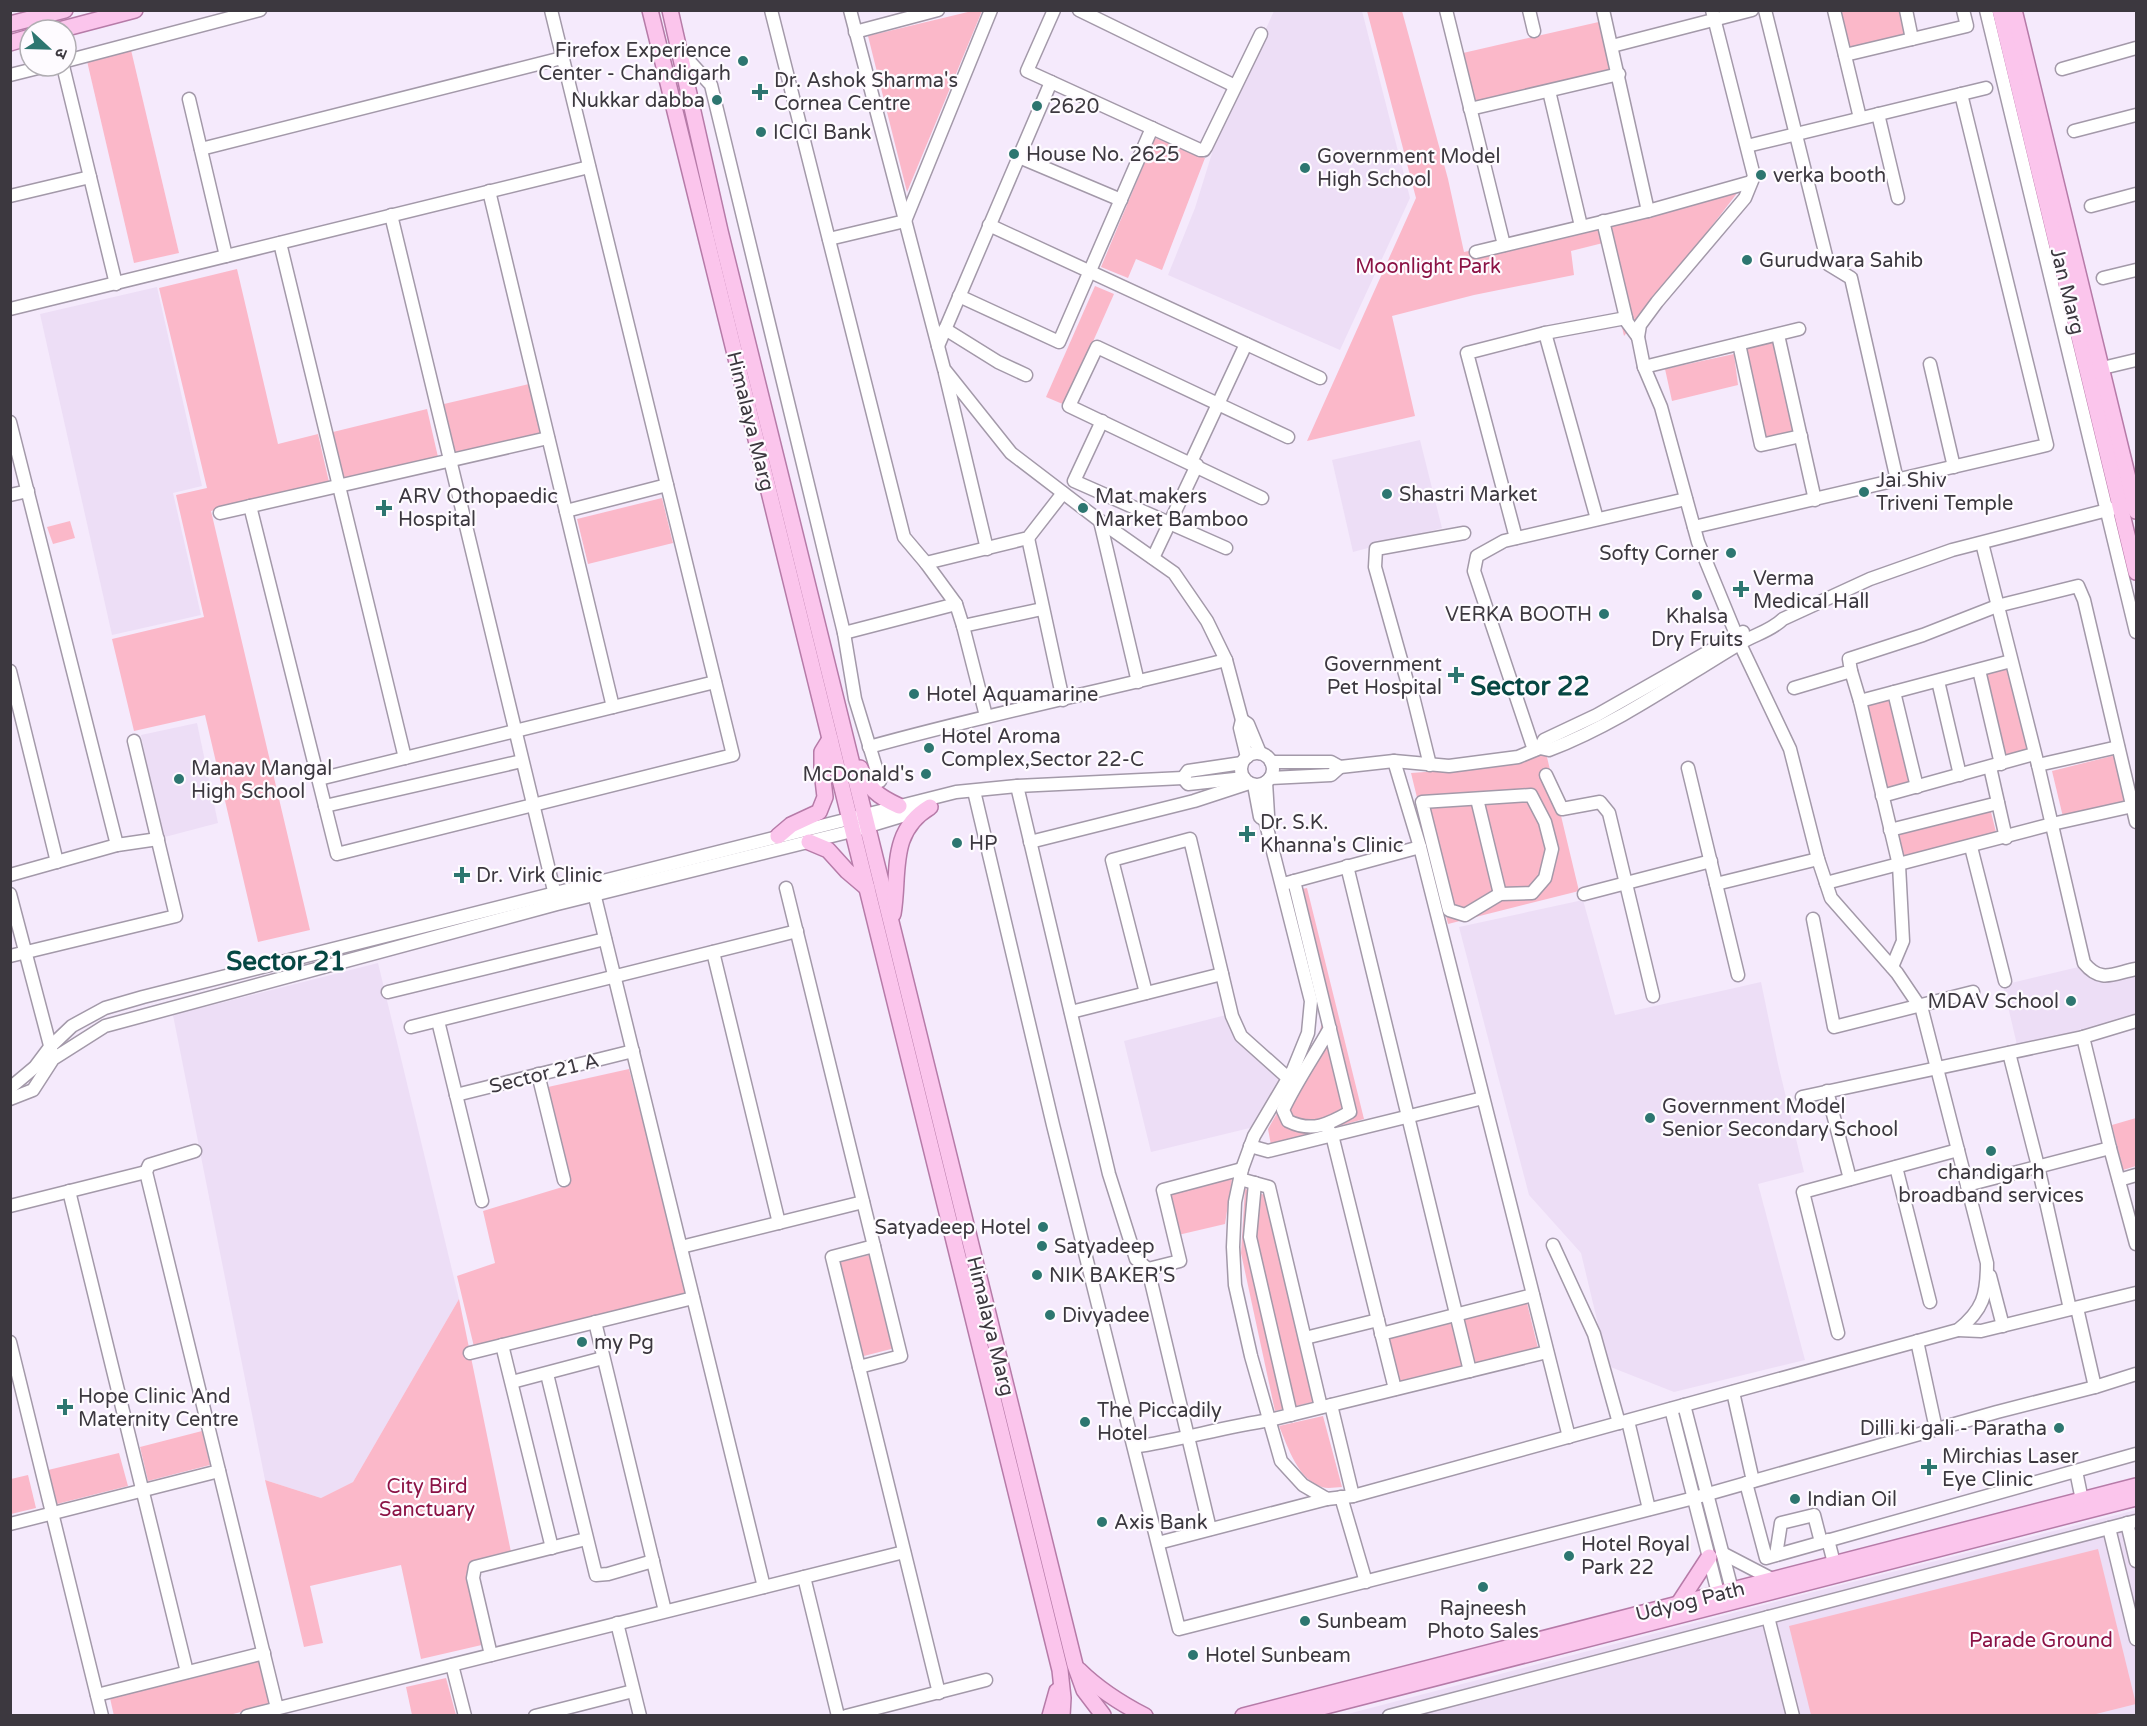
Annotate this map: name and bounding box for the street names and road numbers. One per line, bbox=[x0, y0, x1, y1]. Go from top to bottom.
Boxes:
street label: Jan Marg bbox=[2045, 245, 2089, 337]
street label: Himalaya Marg bbox=[721, 349, 779, 494]
street label: Sector 21 A bbox=[487, 1049, 602, 1099]
street label: Himalaya Marg bbox=[961, 1254, 1019, 1399]
street label: Udyog Path bbox=[1633, 1577, 1747, 1627]

